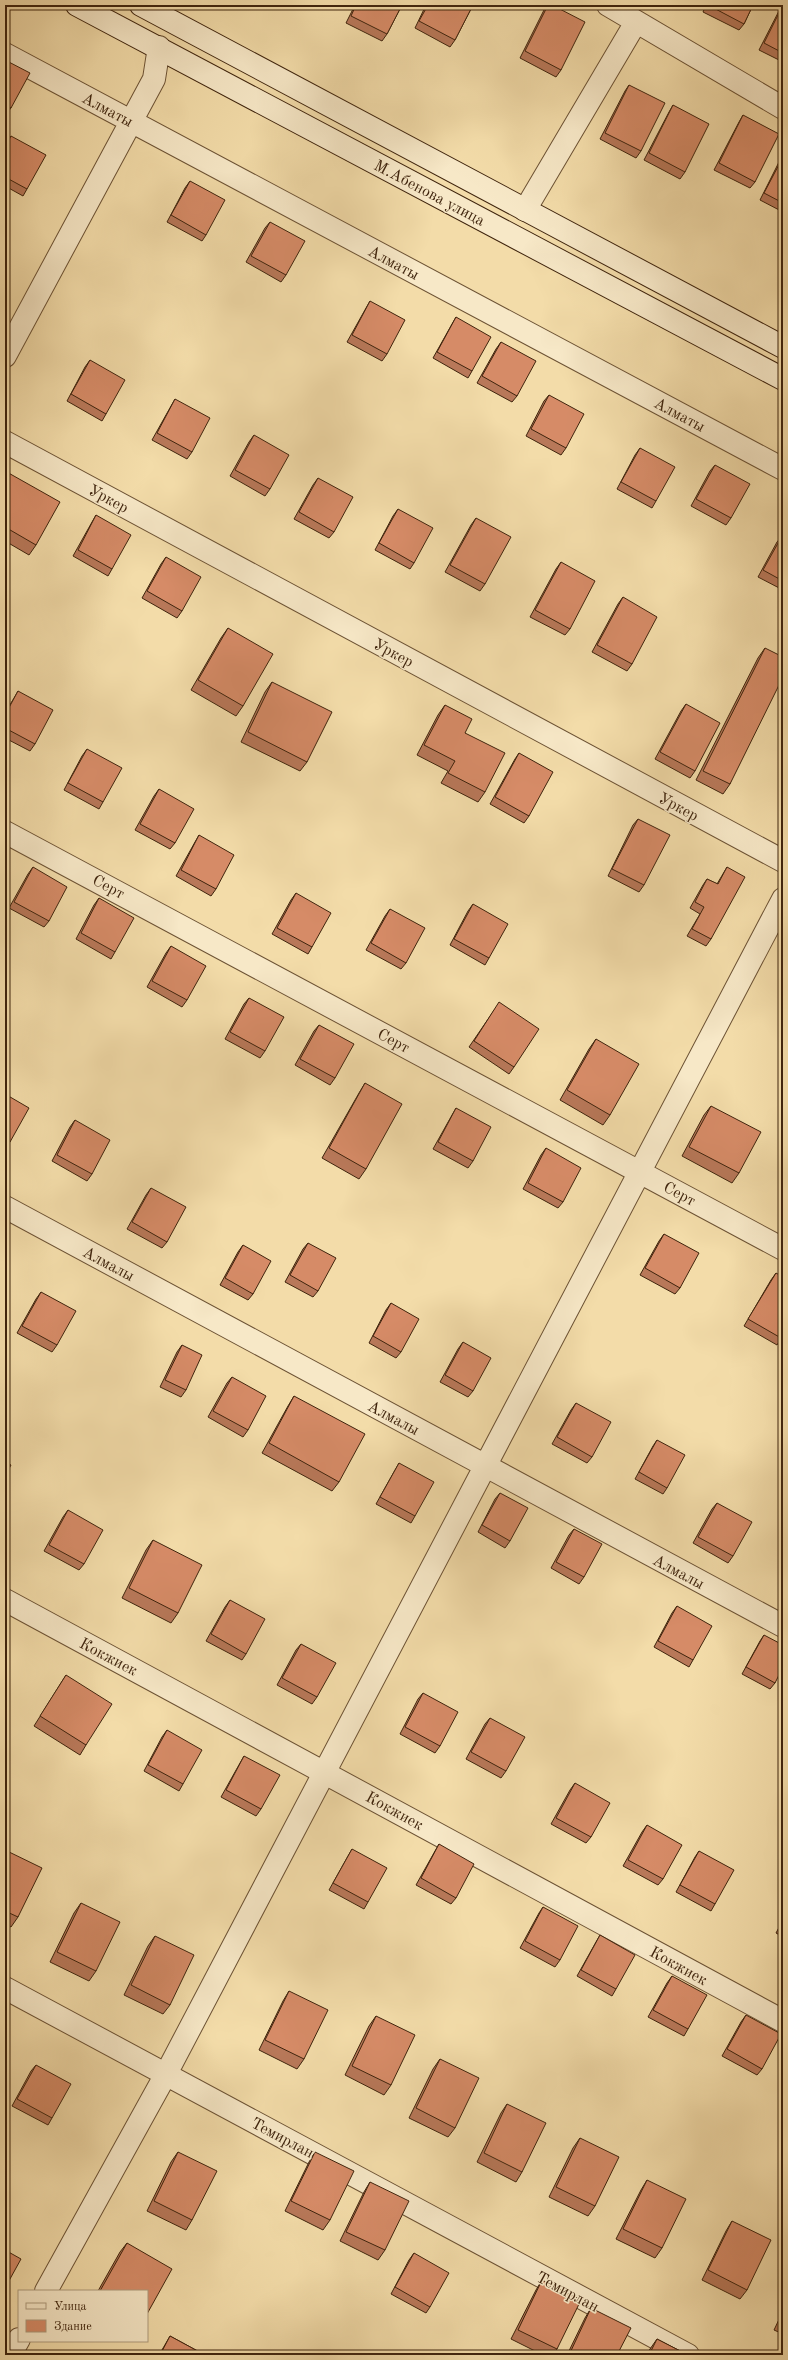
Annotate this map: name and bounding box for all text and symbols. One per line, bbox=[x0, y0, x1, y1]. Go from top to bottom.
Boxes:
street label: Алматы bbox=[79, 91, 135, 131]
street label: М.Абенова улица bbox=[371, 158, 487, 230]
street label: Алматы bbox=[365, 244, 421, 284]
street label: Алматы bbox=[651, 396, 707, 436]
street label: Уркер bbox=[85, 483, 131, 517]
street label: Уркер bbox=[370, 637, 416, 671]
street label: Уркер bbox=[655, 791, 701, 825]
street label: Серт bbox=[89, 873, 127, 903]
street label: Серт bbox=[374, 1027, 412, 1057]
street label: Серт bbox=[660, 1180, 698, 1210]
street label: Алмалы bbox=[80, 1245, 137, 1285]
street label: Алмалы bbox=[365, 1399, 422, 1439]
street label: Алмалы bbox=[650, 1553, 707, 1593]
street label: Кокжиек bbox=[76, 1636, 140, 1680]
street label: Кокжиек bbox=[363, 1789, 426, 1834]
street label: Кокжиек bbox=[647, 1944, 710, 1989]
street label: Темирлан bbox=[248, 2116, 316, 2162]
street label: Темирлан bbox=[533, 2270, 601, 2316]
legend bbox=[18, 2290, 148, 2342]
text: Улица bbox=[54, 2301, 87, 2313]
text: Здание bbox=[54, 2321, 92, 2333]

